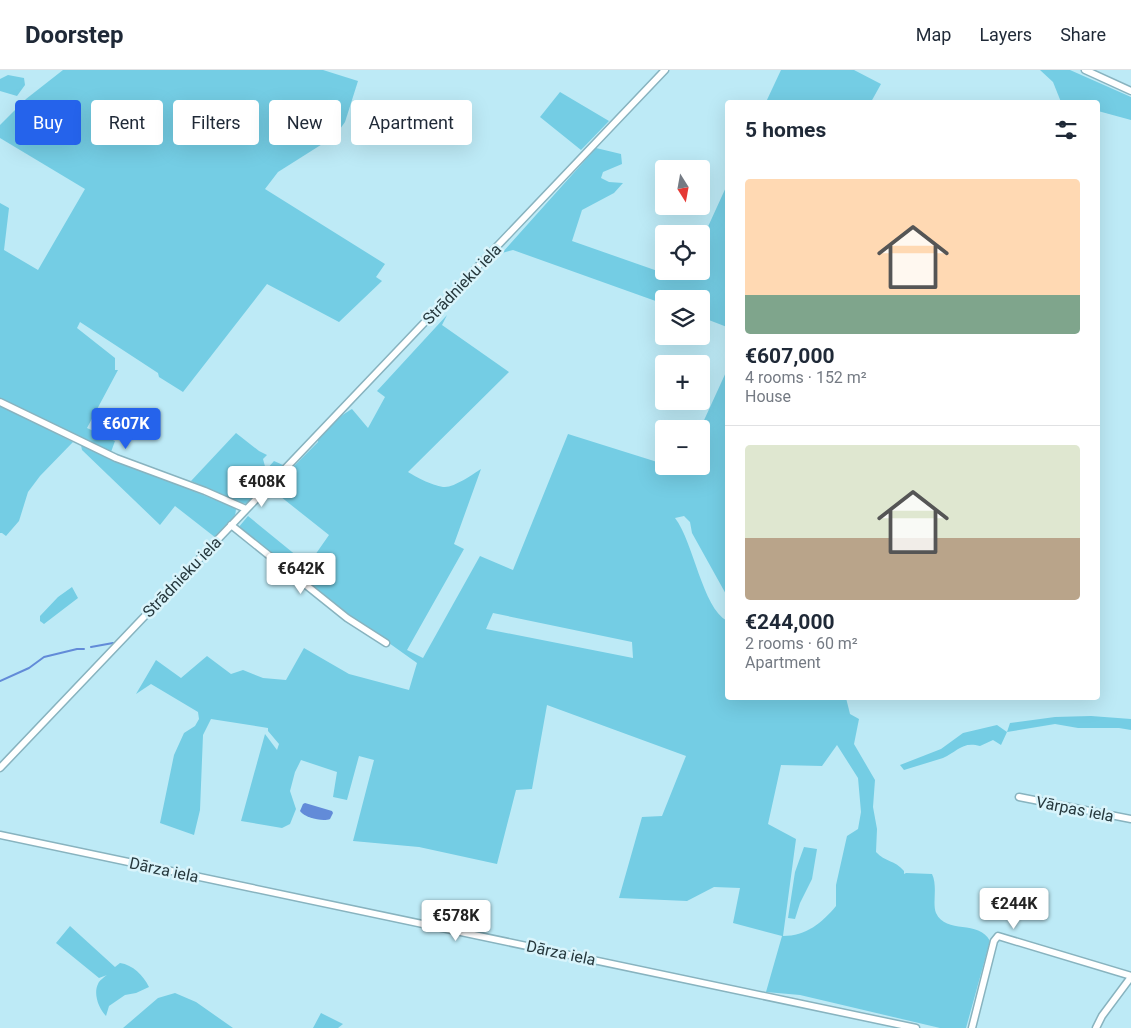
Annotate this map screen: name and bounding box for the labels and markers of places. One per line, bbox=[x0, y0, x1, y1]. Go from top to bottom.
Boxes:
pin: €607K bbox=[91, 408, 161, 450]
pin: €408K bbox=[227, 466, 297, 508]
pin: €642K bbox=[266, 552, 336, 595]
pin: €244K bbox=[979, 888, 1049, 930]
pin: €578K bbox=[421, 900, 491, 942]

